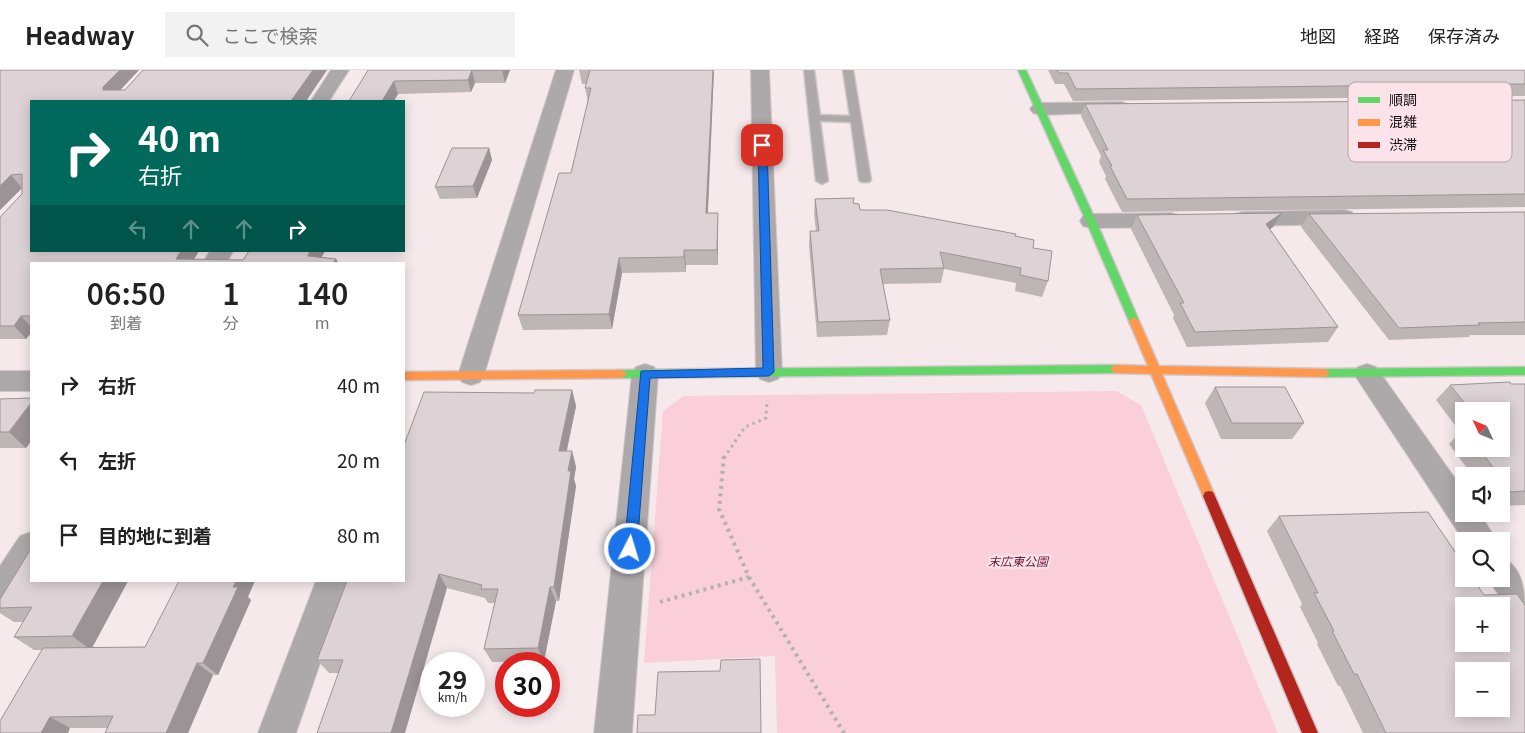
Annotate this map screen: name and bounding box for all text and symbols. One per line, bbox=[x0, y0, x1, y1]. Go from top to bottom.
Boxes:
search box bbox=[165, 12, 515, 57]
text: Headway bbox=[25, 17, 135, 52]
icon: search bbox=[183, 21, 211, 49]
text: ここで検索 bbox=[223, 21, 318, 48]
text: 地図 bbox=[1300, 22, 1336, 48]
text: 経路 bbox=[1364, 22, 1400, 48]
text: 保存済み bbox=[1428, 22, 1500, 48]
legend bbox=[1348, 82, 1512, 162]
text: 順調 bbox=[1389, 89, 1417, 109]
text: 40 m bbox=[138, 111, 221, 162]
text: 混雑 bbox=[1389, 111, 1417, 131]
icon: right bbox=[55, 120, 120, 185]
pin bbox=[741, 124, 783, 166]
icon: arrive bbox=[748, 131, 776, 159]
text: 渋滞 bbox=[1389, 134, 1417, 154]
text: 右折 bbox=[138, 158, 182, 190]
icon: left bbox=[124, 215, 152, 243]
icon: ahead bbox=[177, 215, 205, 243]
icon: ahead bbox=[230, 215, 258, 243]
icon: right bbox=[283, 215, 311, 243]
text: 06:50 bbox=[87, 270, 166, 314]
text: 1 bbox=[222, 270, 240, 314]
text: 140 bbox=[296, 270, 348, 314]
text: 到着 bbox=[110, 310, 142, 334]
text: 分 bbox=[223, 310, 239, 334]
text: m bbox=[315, 310, 330, 334]
icon: right bbox=[55, 371, 83, 399]
text: 右折 bbox=[98, 371, 136, 398]
text: 40 m bbox=[337, 371, 380, 398]
north arrow bbox=[1455, 402, 1510, 458]
map controls bbox=[1455, 402, 1510, 717]
icon: left bbox=[55, 446, 83, 474]
text: 左折 bbox=[98, 446, 136, 473]
text: 20 m bbox=[337, 446, 380, 473]
button: sound bbox=[1455, 467, 1510, 522]
icon: arrive bbox=[55, 521, 83, 549]
text: 目的地に到着 bbox=[98, 521, 212, 548]
text: 80 m bbox=[337, 521, 380, 548]
position arrow bbox=[603, 522, 655, 574]
button: search bbox=[1455, 532, 1510, 587]
park label: 末広東公園 bbox=[988, 552, 1050, 569]
button: + bbox=[1455, 597, 1510, 652]
speed limit sign: 30 bbox=[495, 652, 560, 717]
text: 29 bbox=[438, 660, 467, 696]
button: − bbox=[1455, 662, 1510, 717]
text: km/h bbox=[438, 688, 467, 705]

